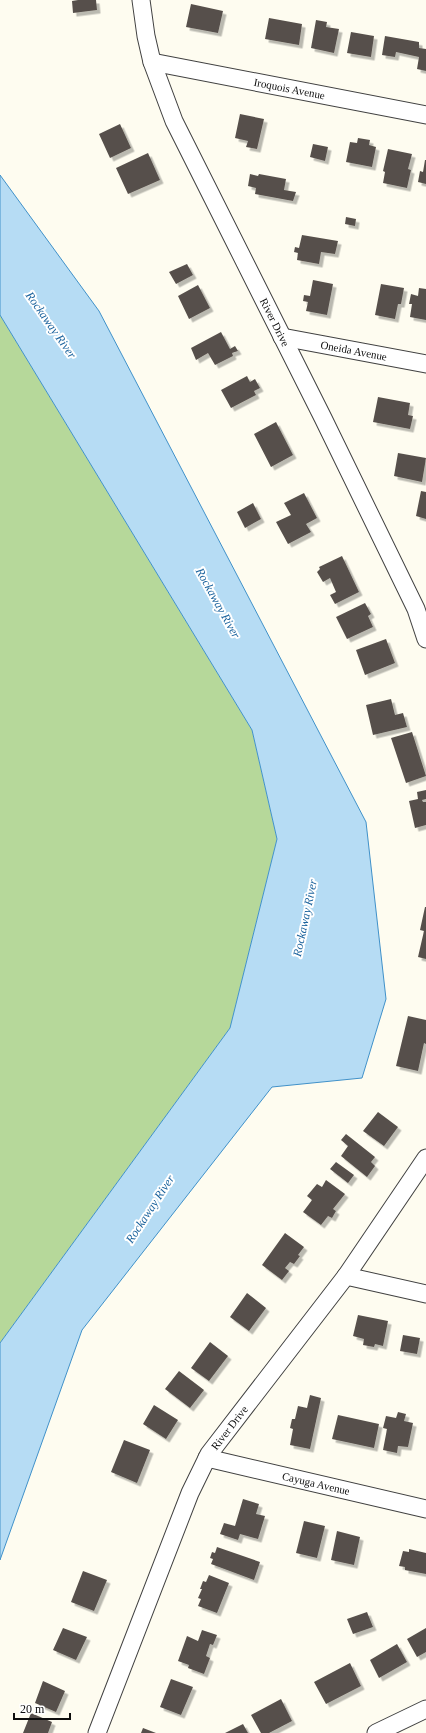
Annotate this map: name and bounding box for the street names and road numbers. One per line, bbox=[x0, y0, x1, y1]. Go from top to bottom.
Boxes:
street label: Iroquois Avenue bbox=[253, 76, 326, 101]
street label: River Drive bbox=[258, 296, 292, 348]
street label: Oneida Avenue bbox=[320, 338, 388, 363]
street label: River Drive bbox=[209, 1403, 250, 1452]
street label: Cayuga Avenue bbox=[281, 1470, 351, 1497]

